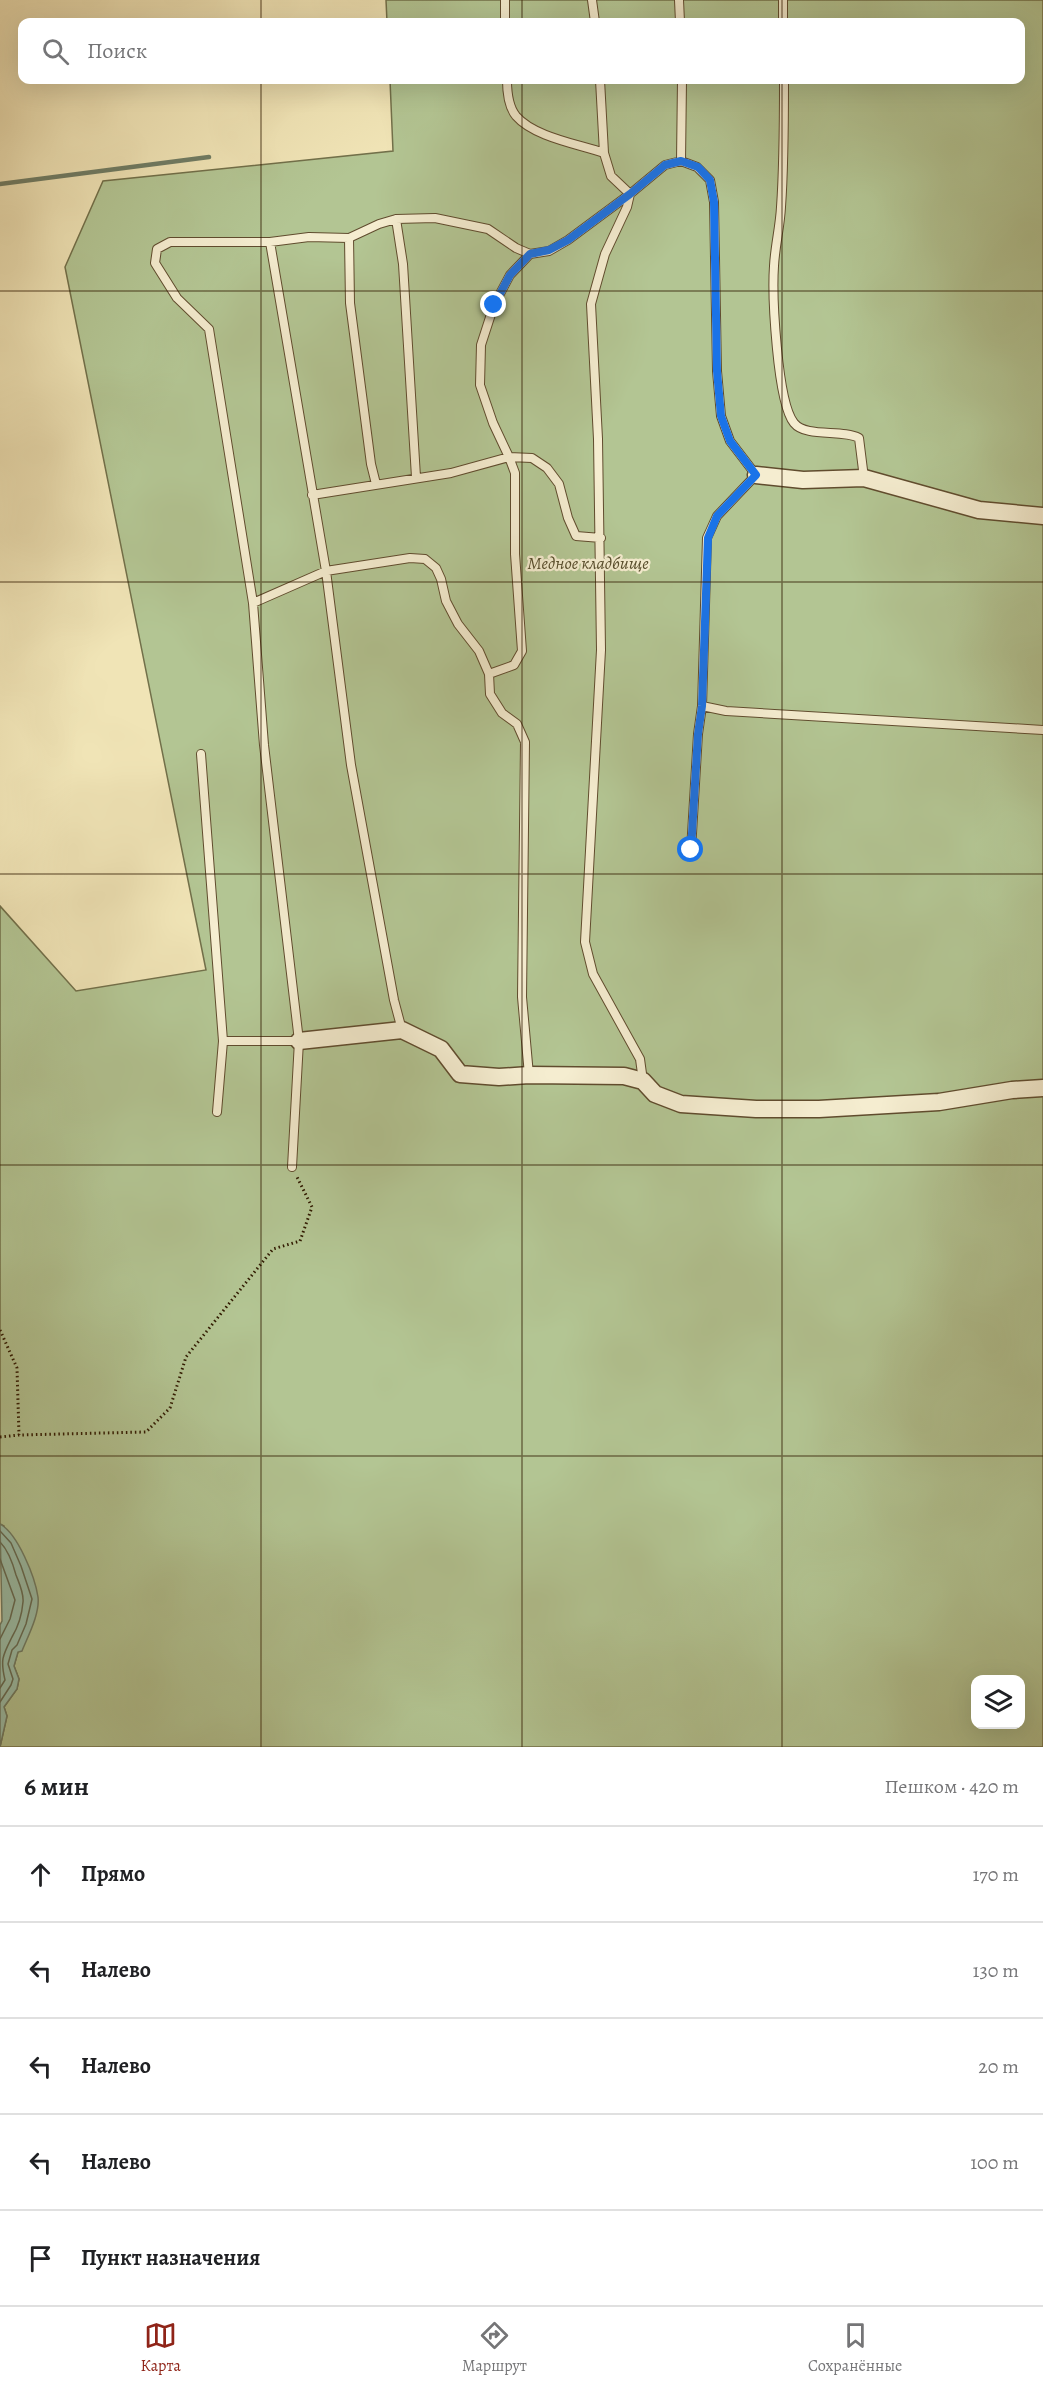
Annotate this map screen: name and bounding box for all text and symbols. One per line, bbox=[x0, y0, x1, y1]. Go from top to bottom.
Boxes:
search box bbox=[18, 18, 1025, 84]
icon: search bbox=[39, 35, 72, 68]
text: Поиск bbox=[87, 36, 147, 66]
route end bbox=[480, 291, 506, 317]
park label: Медное кладбище bbox=[527, 551, 649, 575]
route start bbox=[677, 836, 703, 862]
map controls bbox=[971, 1675, 1025, 1729]
button: layers bbox=[971, 1675, 1025, 1729]
text: 6 мин bbox=[24, 1769, 89, 1804]
text: Пешком · 420 m bbox=[885, 1773, 1019, 1800]
icon: ahead bbox=[24, 1858, 57, 1891]
text: Прямо bbox=[81, 1859, 145, 1889]
text: 170 m bbox=[973, 1861, 1019, 1888]
icon: left bbox=[24, 1954, 57, 1987]
text: Налево bbox=[81, 1955, 151, 1985]
text: 130 m bbox=[973, 1957, 1019, 1984]
icon: left bbox=[24, 2050, 57, 2083]
text: Налево bbox=[81, 2051, 151, 2081]
text: 20 m bbox=[978, 2053, 1019, 2080]
icon: left bbox=[24, 2146, 57, 2179]
text: Налево bbox=[81, 2147, 151, 2177]
text: 100 m bbox=[970, 2149, 1019, 2176]
icon: arrive bbox=[24, 2242, 57, 2275]
text: Пункт назначения bbox=[81, 2243, 260, 2273]
tab: Карта bbox=[141, 2319, 181, 2377]
tab: Маршрут bbox=[462, 2319, 527, 2377]
tab: Сохранённые bbox=[808, 2319, 902, 2377]

